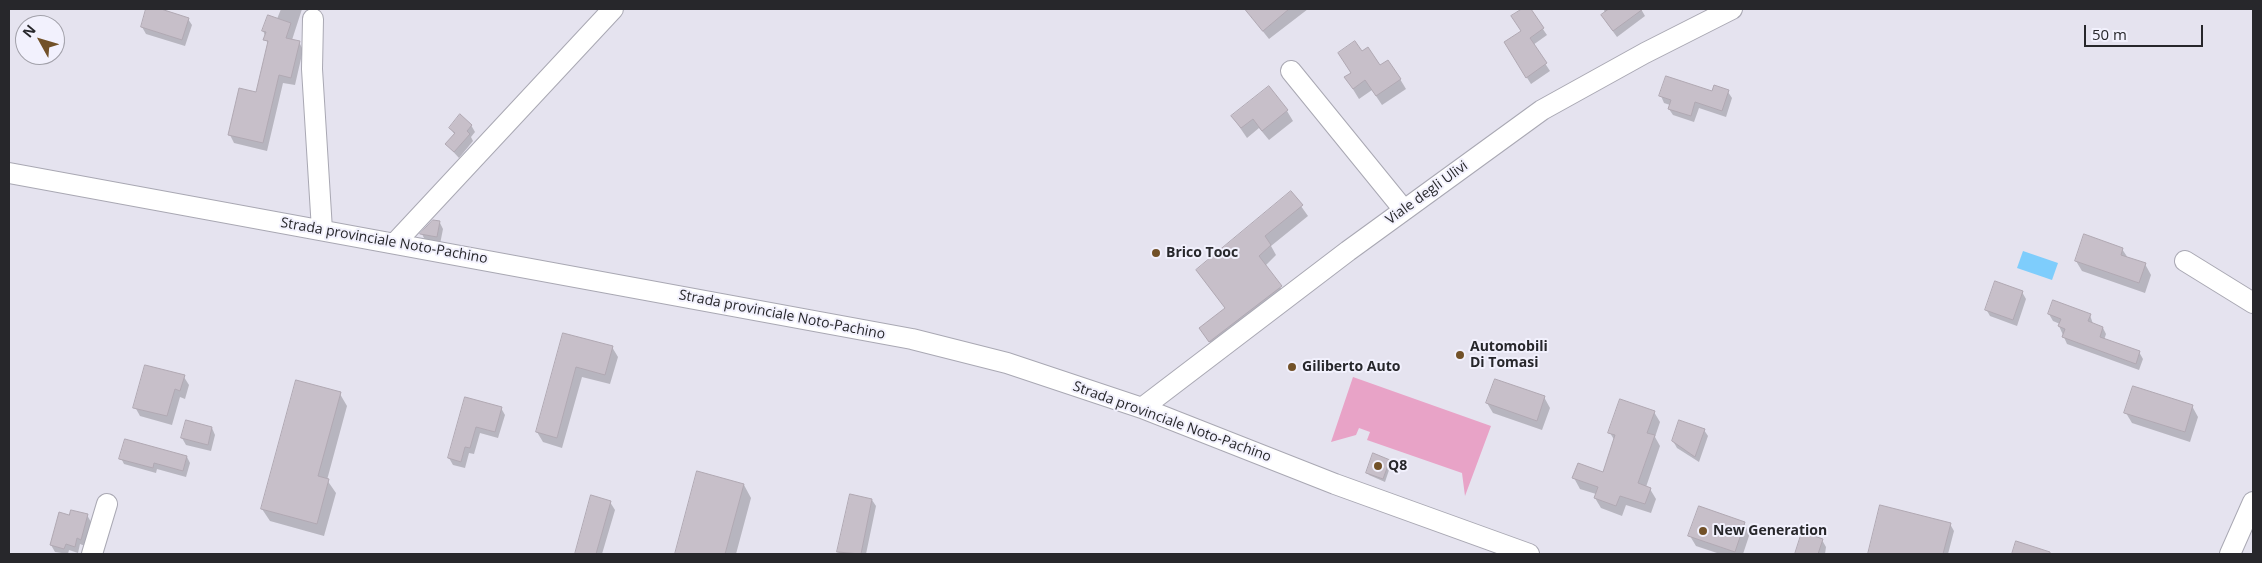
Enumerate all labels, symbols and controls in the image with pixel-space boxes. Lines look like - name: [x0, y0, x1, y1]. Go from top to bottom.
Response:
- north arrow: [15, 15, 65, 65]
- scale bar: [2087, 15, 2206, 47]
- text: N: [18, 20, 40, 41]
- text: 50 m: [2092, 24, 2127, 44]
- street label: Viale degli Ulivi: [1383, 158, 1471, 228]
- street label: Strada provinciale Noto-Pachino: [279, 214, 489, 268]
- place label: Brico Tooc: [1166, 245, 1238, 261]
- marker: Brico Tooc: [1150, 247, 1162, 259]
- street label: Strada provinciale Noto-Pachino: [677, 287, 887, 343]
- place label: Automobili Di Tomasi: [1470, 339, 1548, 372]
- marker: Automobili Di Tomasi: [1454, 349, 1466, 361]
- place label: Giliberto Auto: [1302, 359, 1400, 375]
- marker: Giliberto Auto: [1286, 361, 1298, 373]
- street label: Strada provinciale Noto-Pachino: [1070, 378, 1274, 466]
- place label: Q8: [1388, 458, 1407, 474]
- marker: Q8: [1372, 460, 1384, 472]
- place label: New Generation: [1713, 523, 1827, 539]
- marker: New Generation: [1697, 525, 1709, 537]

